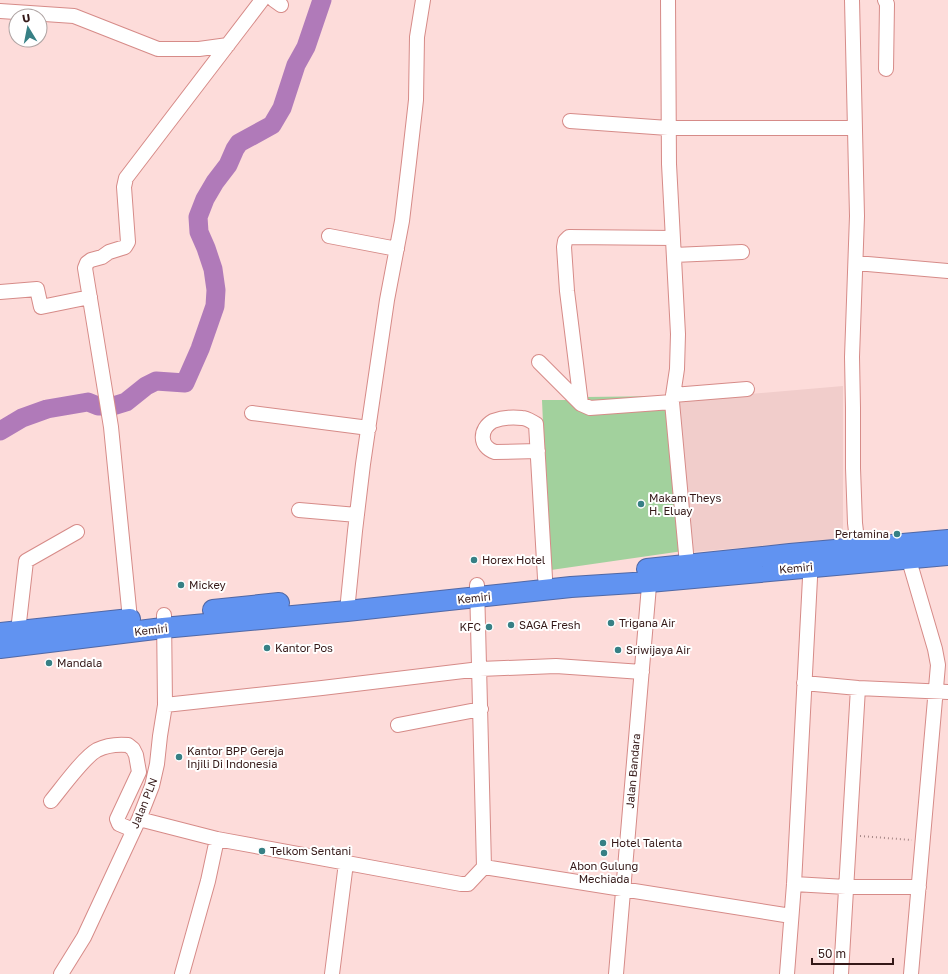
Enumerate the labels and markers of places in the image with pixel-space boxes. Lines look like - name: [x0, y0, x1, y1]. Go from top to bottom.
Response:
- place label: Makam Theys H. Eluay: [649, 491, 721, 517]
- marker: Makam Theys H. Eluay: [636, 499, 646, 509]
- place label: Pertamina: [835, 527, 889, 540]
- marker: Pertamina: [892, 529, 902, 539]
- place label: Horex Hotel: [482, 553, 546, 566]
- marker: Horex Hotel: [469, 555, 479, 565]
- place label: Mickey: [189, 578, 226, 591]
- marker: Mickey: [176, 580, 186, 590]
- place label: Trigana Air: [619, 616, 676, 629]
- place label: SAGA Fresh: [519, 618, 580, 631]
- marker: Trigana Air: [606, 618, 616, 628]
- place label: KFC: [459, 620, 481, 633]
- marker: SAGA Fresh: [506, 620, 516, 630]
- marker: KFC: [484, 622, 494, 632]
- place label: Kantor Pos: [275, 641, 333, 654]
- marker: Kantor Pos: [262, 643, 272, 653]
- place label: Sriwijaya Air: [626, 643, 691, 656]
- marker: Sriwijaya Air: [613, 645, 623, 655]
- place label: Mandala: [57, 656, 102, 669]
- marker: Mandala: [44, 658, 54, 668]
- place label: Kantor BPP Gereja Injili Di Indonesia: [187, 744, 284, 770]
- marker: Kantor BPP Gereja Injili Di Indonesia: [174, 752, 184, 762]
- place label: Hotel Talenta: [611, 836, 682, 849]
- marker: Hotel Talenta: [598, 838, 608, 848]
- place label: Telkom Sentani: [270, 844, 351, 857]
- marker: Telkom Sentani: [257, 846, 267, 856]
- marker: Abon Gulung Mechiada: [599, 848, 609, 858]
- place label: Abon Gulung Mechiada: [570, 859, 638, 885]

